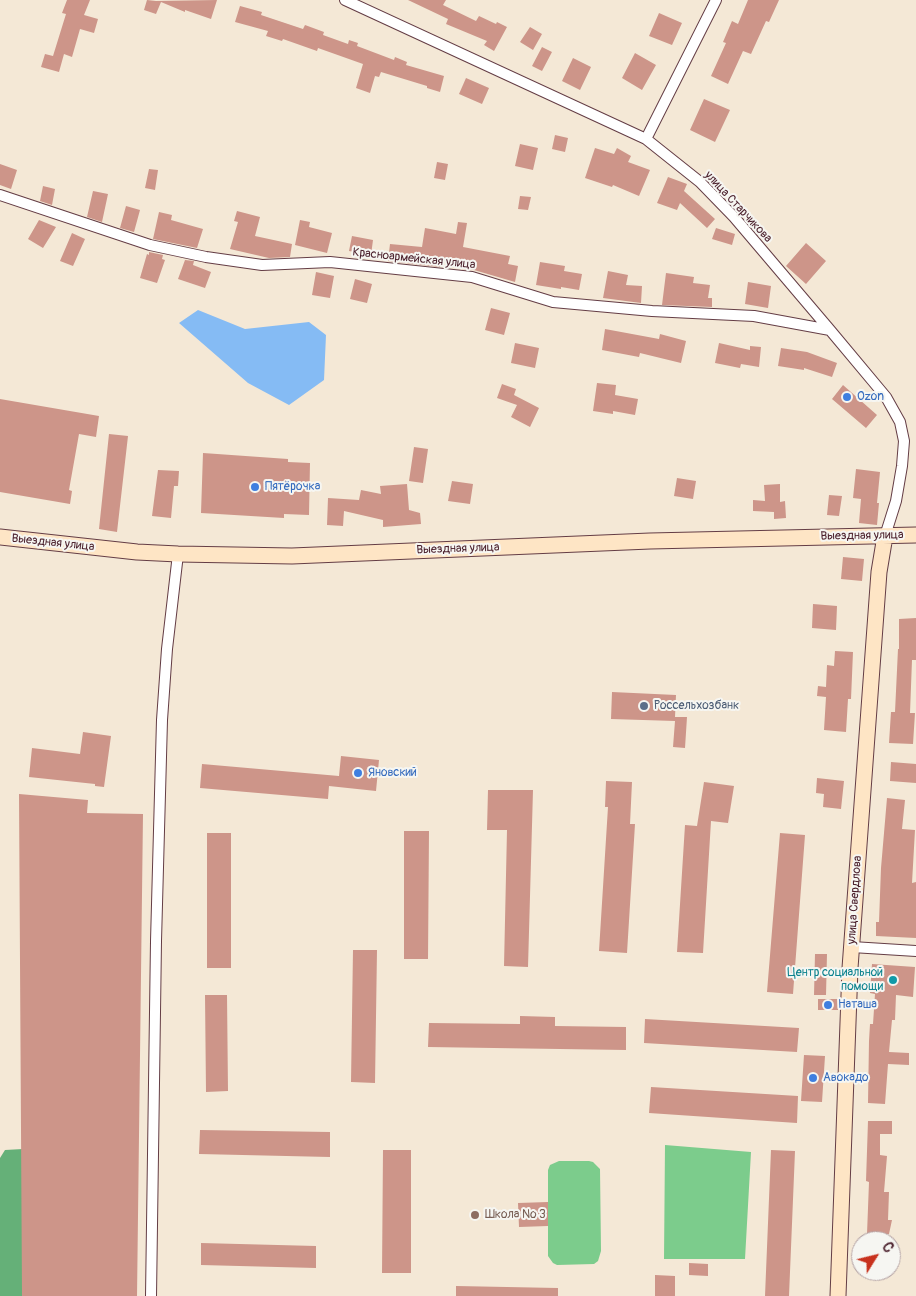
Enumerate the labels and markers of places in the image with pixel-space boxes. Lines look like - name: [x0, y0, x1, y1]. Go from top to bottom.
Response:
- place label: Ozon: [857, 390, 884, 404]
- marker: Ozon: [841, 391, 853, 403]
- place label: Пятёрочка: [265, 480, 320, 494]
- marker: Пятёрочка: [249, 481, 261, 493]
- place label: Россельхозбанк: [654, 699, 739, 713]
- marker: Россельхозбанк: [638, 700, 650, 712]
- place label: Яновский: [368, 766, 417, 780]
- marker: Яновский: [352, 767, 364, 779]
- place label: Центр социальной помощи: [787, 966, 883, 994]
- marker: Центр социальной помощи: [887, 974, 899, 986]
- place label: Наташа: [838, 998, 877, 1012]
- marker: Наташа: [822, 999, 834, 1011]
- place label: Авокадо: [823, 1071, 869, 1085]
- marker: Авокадо: [807, 1072, 819, 1084]
- place label: Школа № 3: [485, 1208, 546, 1222]
- marker: Школа № 3: [469, 1209, 481, 1221]

